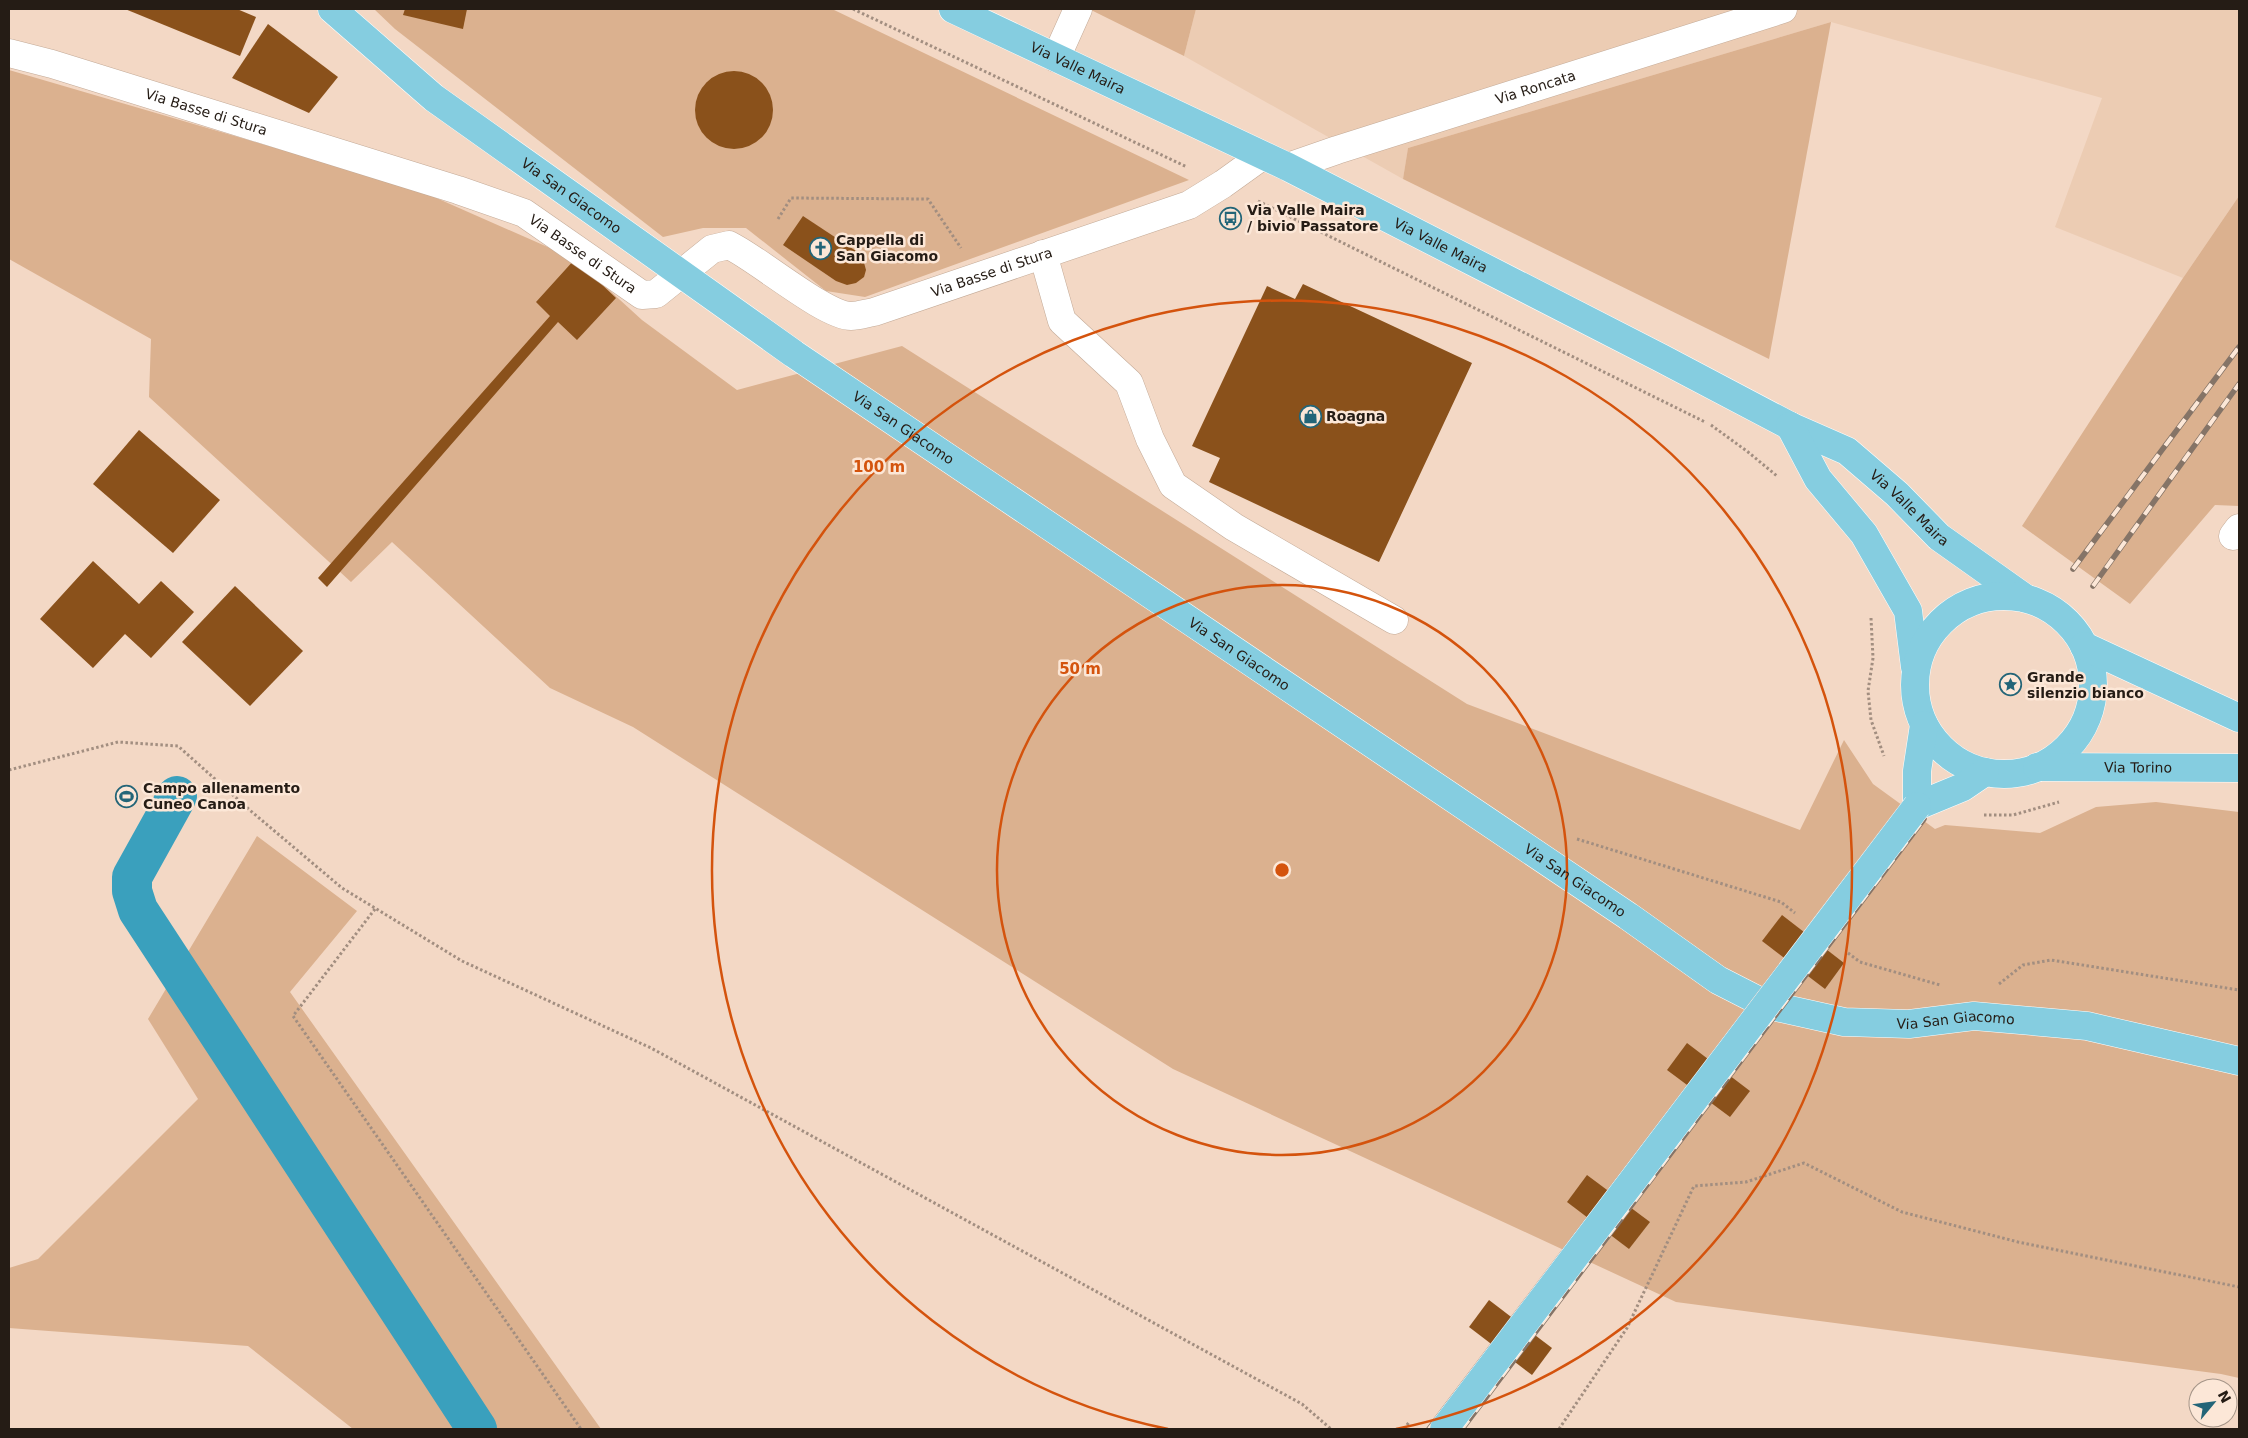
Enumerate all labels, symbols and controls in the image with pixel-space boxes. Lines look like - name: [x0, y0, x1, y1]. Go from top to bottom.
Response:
- street label: Via Valle Maira: [1028, 39, 1128, 97]
- street label: Via Roncata: [1493, 67, 1578, 107]
- street label: Via Basse di Stura: [143, 85, 269, 138]
- street label: Via San Giacomo: [518, 155, 625, 237]
- place label: Via Valle Maira / bivio Passatore: [1247, 202, 1378, 234]
- bus stop icon: Via Valle Maira / bivio Passatore: [1219, 206, 1243, 230]
- street label: Via Basse di Stura: [526, 211, 640, 297]
- street label: Via Valle Maira: [1391, 215, 1490, 276]
- place label: Cappella di San Giacomo: [836, 232, 939, 264]
- church icon: Cappella di San Giacomo: [808, 236, 832, 260]
- street label: Via Basse di Stura: [929, 244, 1054, 300]
- street label: Via San Giacomo: [850, 388, 957, 468]
- shop icon: Roagna: [1298, 404, 1322, 428]
- place label: Roagna: [1326, 408, 1385, 424]
- text: 100 m: [853, 458, 905, 476]
- street label: Via Valle Maira: [1867, 466, 1952, 549]
- street label: Via San Giacomo: [1185, 614, 1293, 694]
- text: 50 m: [1059, 660, 1101, 678]
- place label: Grande silenzio bianco: [2027, 669, 2144, 701]
- place icon: Grande silenzio bianco: [1999, 673, 2023, 697]
- street label: Via Torino: [2104, 759, 2172, 776]
- place label: Campo allenamento Cuneo Canoa: [143, 780, 301, 812]
- sports icon: Campo allenamento Cuneo Canoa: [115, 784, 139, 808]
- street label: Via San Giacomo: [1521, 841, 1629, 920]
- centre of rings: [1273, 861, 1291, 879]
- street label: Via San Giacomo: [1896, 1008, 2015, 1032]
- north arrow: [2188, 1378, 2238, 1428]
- text: N: [2215, 1388, 2234, 1406]

